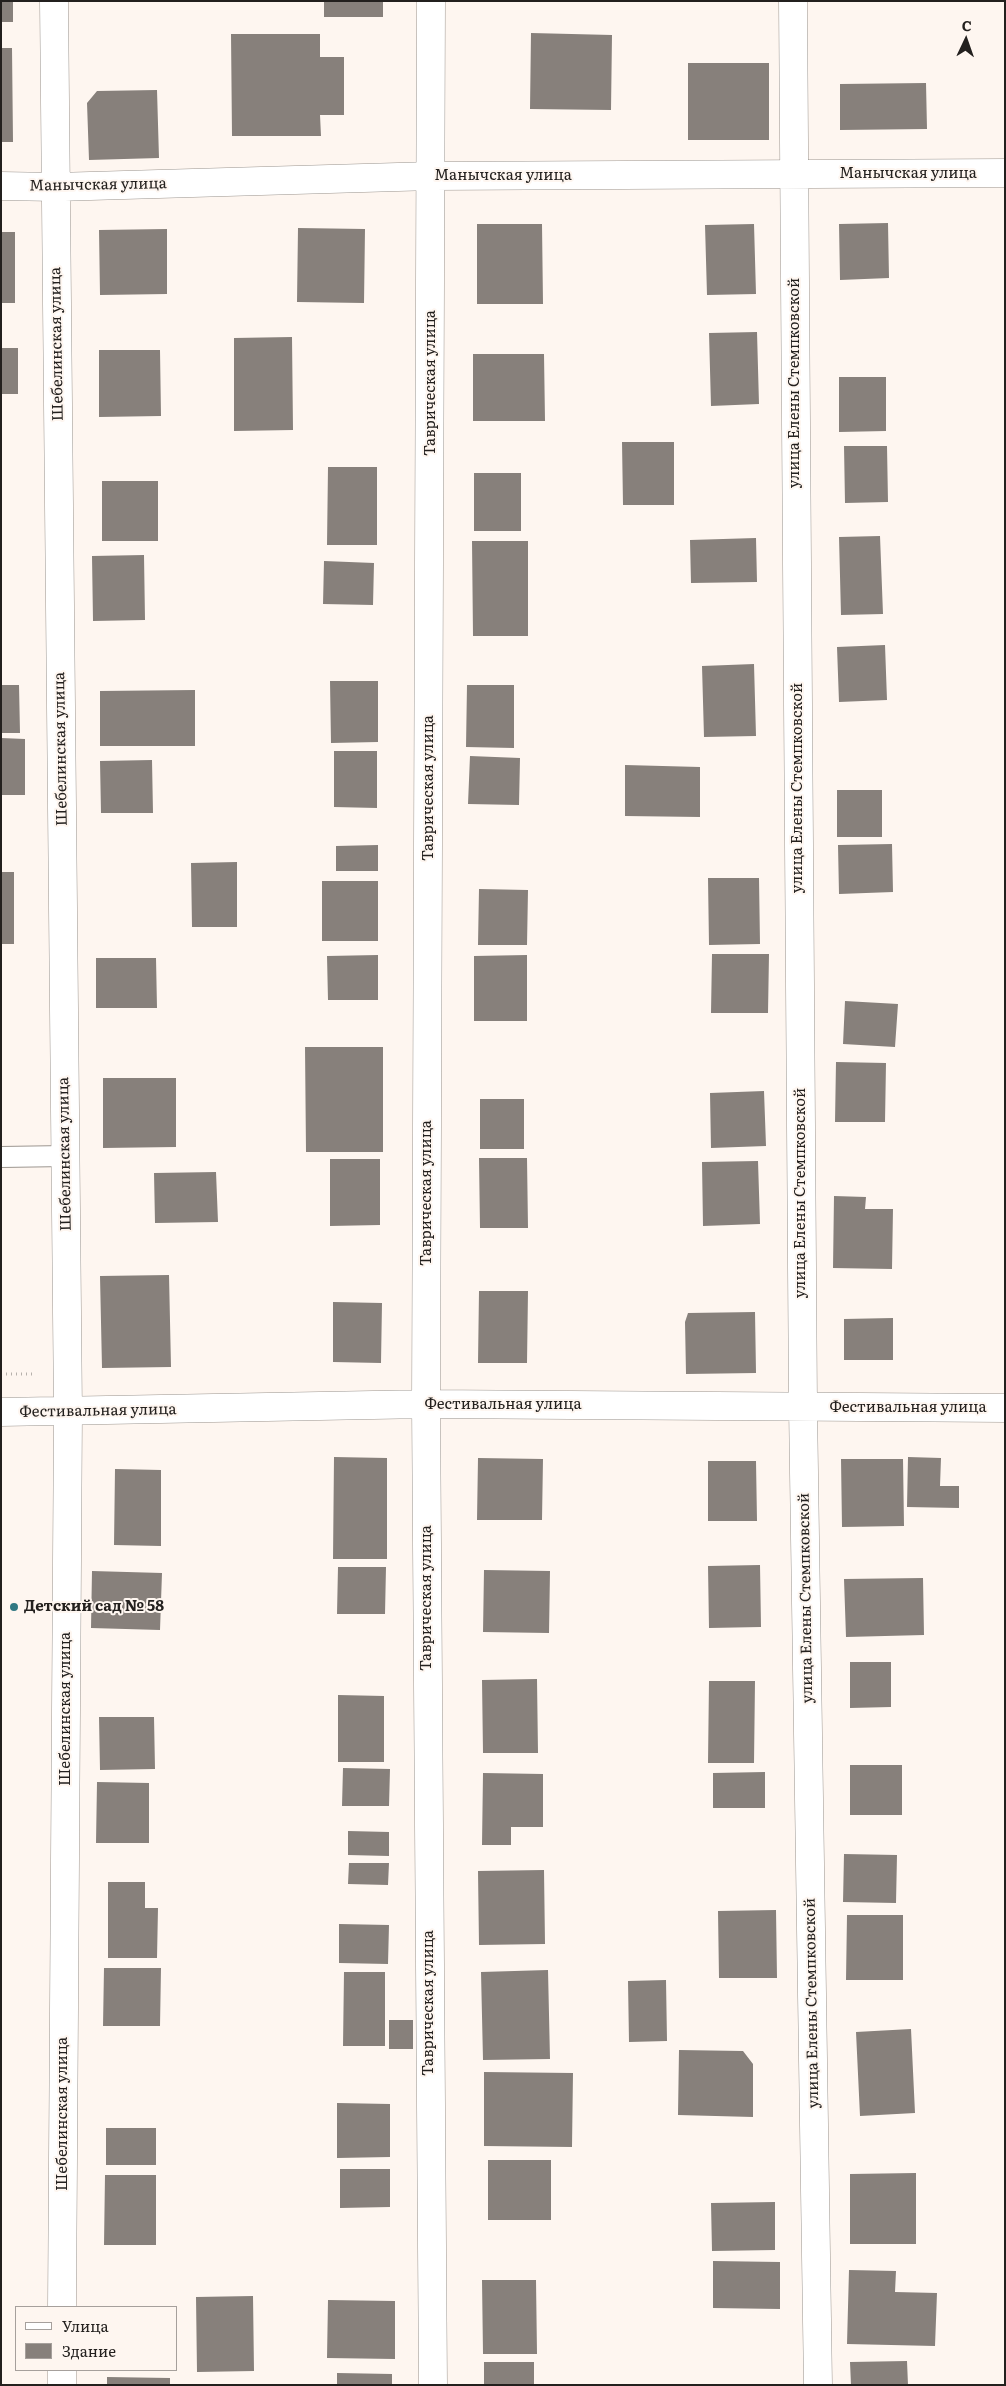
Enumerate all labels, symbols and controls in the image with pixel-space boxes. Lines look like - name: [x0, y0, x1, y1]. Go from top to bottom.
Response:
- north arrow: [941, 15, 991, 65]
- text: С: [961, 15, 972, 35]
- street label: Манычская улица: [839, 165, 977, 183]
- street label: Манычская улица: [434, 167, 572, 185]
- street label: Манычская улица: [29, 175, 167, 195]
- street label: Шебелинская улица: [47, 267, 67, 421]
- street label: улица Елены Стемпковской: [786, 278, 804, 488]
- street label: Таврическая улица: [422, 310, 440, 456]
- street label: Шебелинская улица: [51, 672, 71, 826]
- street label: улица Елены Стемпковской: [789, 683, 807, 893]
- street label: Таврическая улица: [420, 715, 438, 861]
- street label: Шебелинская улица: [55, 1077, 75, 1231]
- street label: улица Елены Стемпковской: [792, 1088, 810, 1298]
- street label: Таврическая улица: [418, 1120, 436, 1266]
- street label: Фестивальная улица: [424, 1396, 582, 1414]
- street label: Фестивальная улица: [829, 1399, 987, 1417]
- street label: Фестивальная улица: [19, 1401, 177, 1421]
- street label: улица Елены Стемпковской: [795, 1493, 817, 1703]
- street label: Таврическая улица: [418, 1525, 436, 1671]
- place label: Детский сад № 58: [24, 1598, 164, 1616]
- marker: Детский сад № 58: [8, 1601, 20, 1613]
- street label: Шебелинская улица: [57, 1632, 75, 1786]
- street label: улица Елены Стемпковской: [801, 1898, 823, 2108]
- street label: Таврическая улица: [420, 1930, 438, 2076]
- street label: Шебелинская улица: [54, 2037, 72, 2191]
- legend: [15, 2306, 178, 2371]
- text: Улица: [62, 2314, 109, 2337]
- text: Здание: [62, 2339, 116, 2362]

